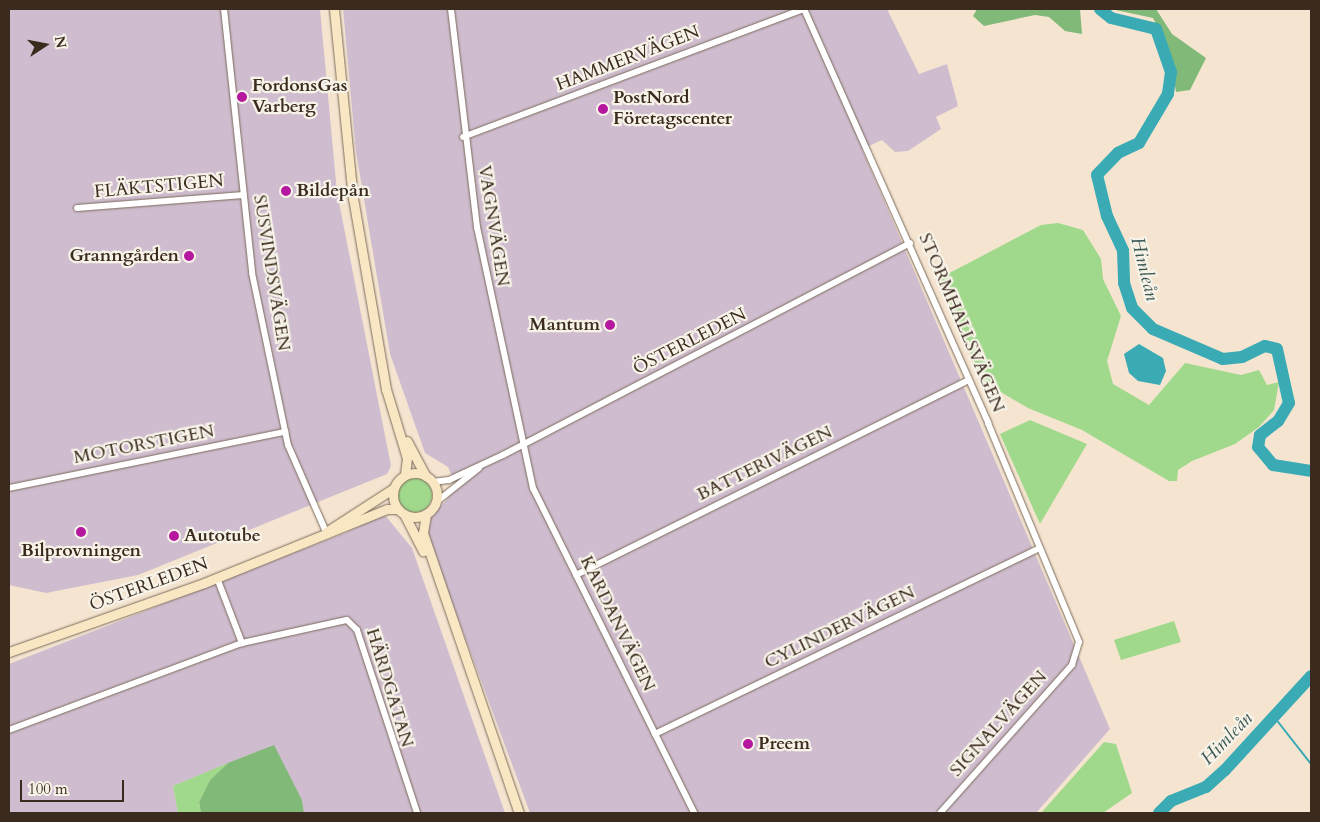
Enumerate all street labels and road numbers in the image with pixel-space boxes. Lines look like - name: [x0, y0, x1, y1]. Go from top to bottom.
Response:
- street label: HAMMERVÄGEN: [553, 22, 703, 96]
- street label: VAGNVÄGEN: [473, 164, 513, 288]
- street label: FLÄKTSTIGEN: [93, 171, 225, 203]
- street label: SUSVINDSVÄGEN: [248, 193, 294, 353]
- street label: STORMHALLSVÄGEN: [913, 230, 1009, 416]
- street label: ÖSTERLEDEN: [630, 304, 750, 380]
- street label: MOTORSTIGEN: [72, 421, 216, 469]
- street label: BATTERIVÄGEN: [694, 422, 836, 506]
- street label: KARDANVÄGEN: [575, 553, 659, 695]
- street label: ÖSTERLEDEN: [87, 554, 211, 616]
- street label: CYLINDERVÄGEN: [761, 582, 919, 674]
- street label: HÄRDGATAN: [361, 626, 417, 750]
- street label: SIGNALVÄGEN: [946, 667, 1052, 781]

